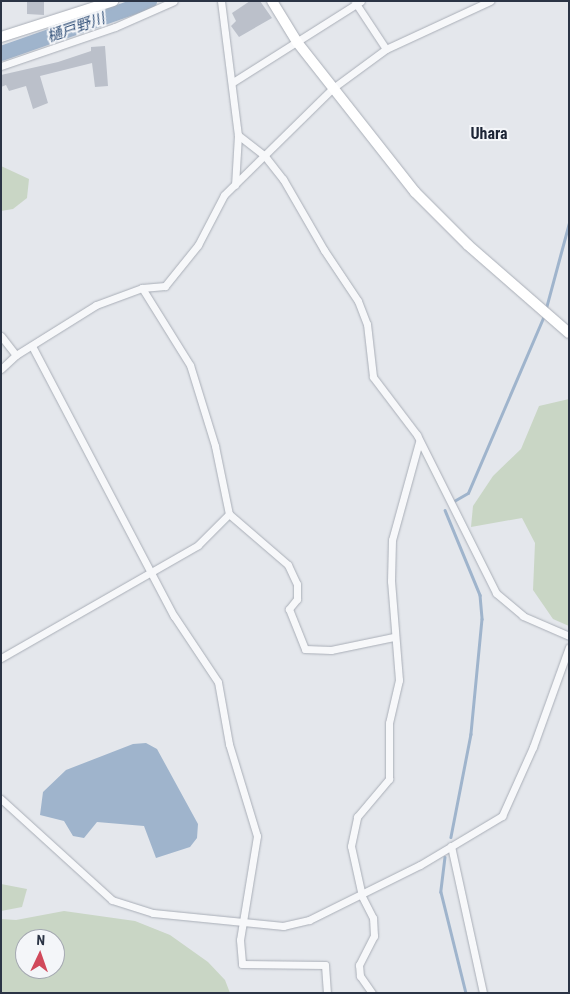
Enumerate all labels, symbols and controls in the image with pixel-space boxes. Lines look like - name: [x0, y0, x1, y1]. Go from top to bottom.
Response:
- water label: 樋戸野川: [45, 10, 107, 46]
- district label: Uhara: [470, 124, 508, 144]
- north arrow: [15, 929, 65, 979]
- text: N: [36, 932, 45, 948]

